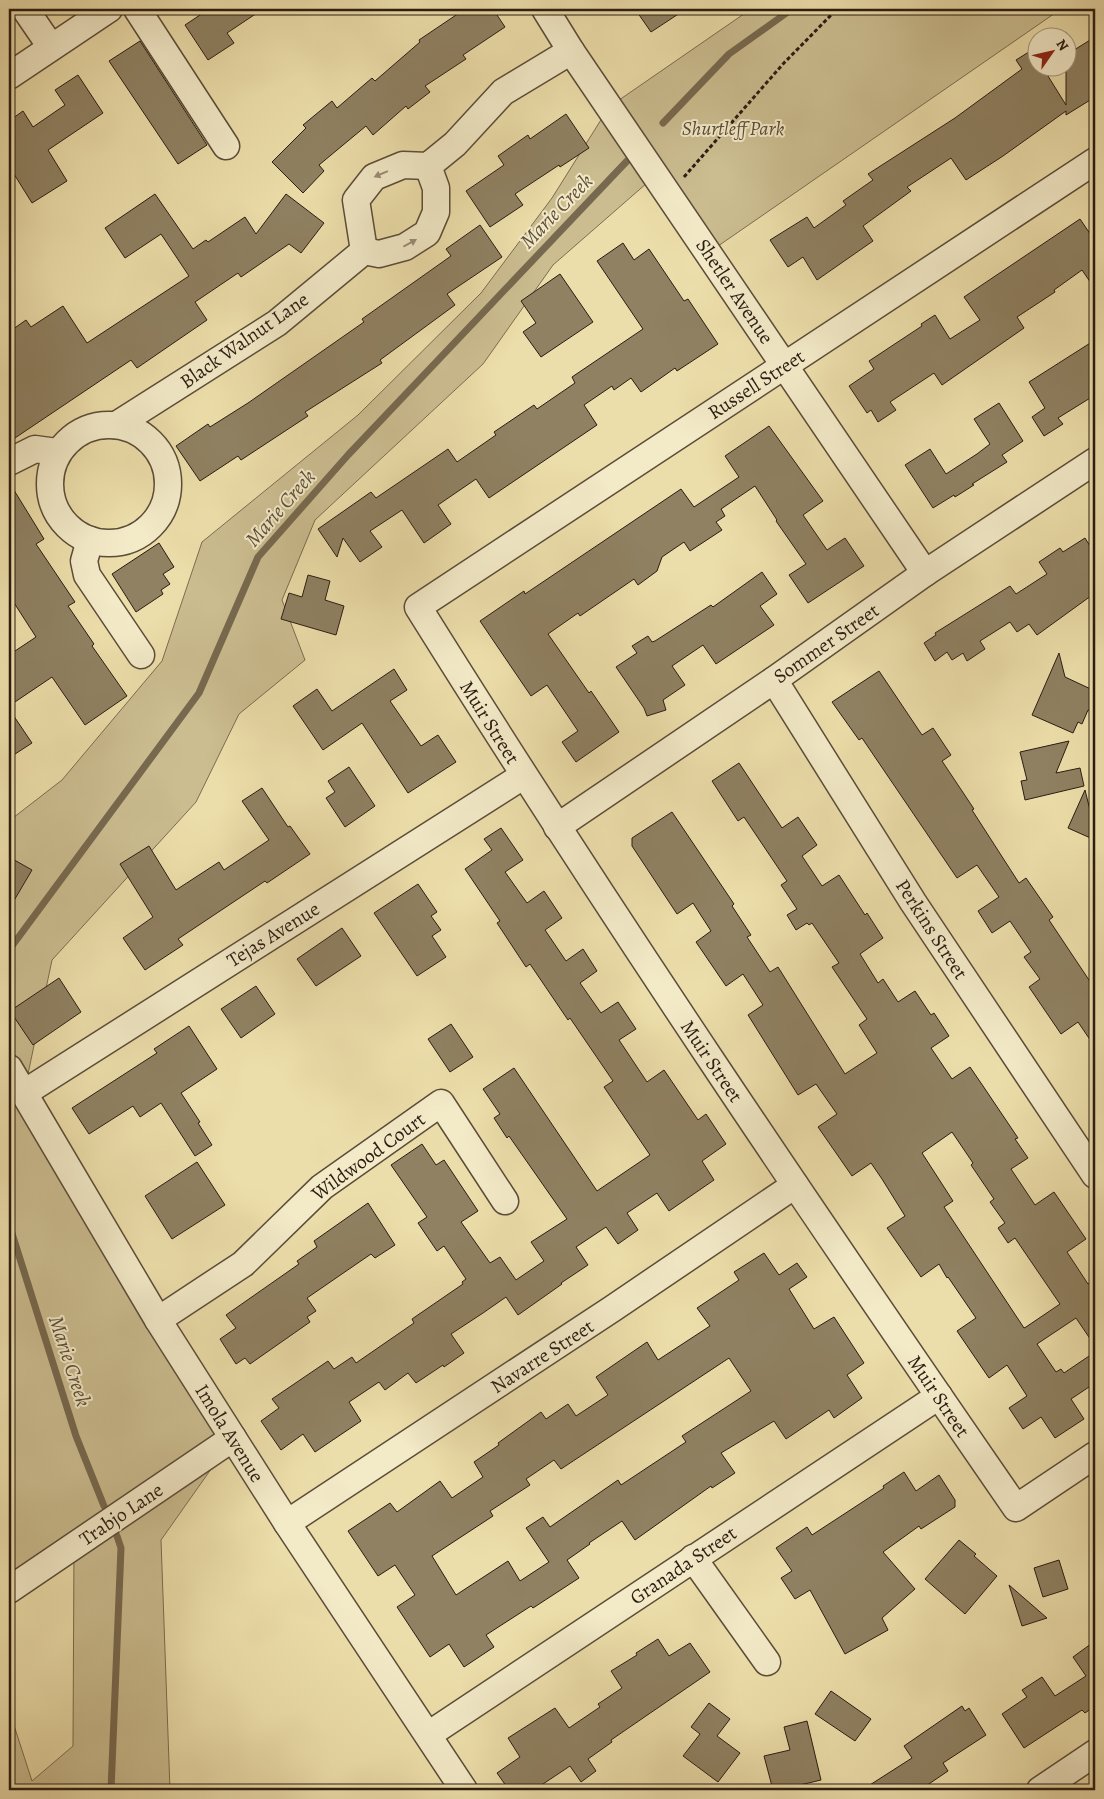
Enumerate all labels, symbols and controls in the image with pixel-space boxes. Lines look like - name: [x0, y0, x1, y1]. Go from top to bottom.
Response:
- north arrow: [1026, 28, 1076, 78]
- text: N: [1052, 35, 1073, 55]
- park label: Shurtleff Park: [682, 115, 784, 142]
- water label: Marie Creek: [513, 167, 599, 255]
- one-way arrow: [374, 171, 388, 179]
- street label: Shetler Avenue: [689, 233, 780, 349]
- one-way arrow: [403, 239, 417, 248]
- street label: Black Walnut Lane: [174, 286, 314, 395]
- street label: Russell Street: [703, 343, 810, 426]
- water label: Marie Creek: [239, 463, 321, 553]
- street label: Sommer Street: [768, 597, 885, 690]
- street label: Muir Street: [453, 675, 526, 770]
- street label: Perkins Street: [889, 874, 974, 985]
- street label: Tejas Avenue: [222, 895, 325, 974]
- street label: Muir Street: [674, 1015, 749, 1108]
- street label: Wildwood Court: [305, 1106, 431, 1207]
- water label: Marie Creek: [42, 1312, 98, 1410]
- street label: Navarre Street: [485, 1313, 599, 1400]
- street label: Muir Street: [901, 1350, 976, 1443]
- street label: Imola Avenue: [189, 1379, 271, 1488]
- street label: Trabjo Lane: [74, 1476, 168, 1552]
- street label: Granada Street: [625, 1520, 742, 1611]

